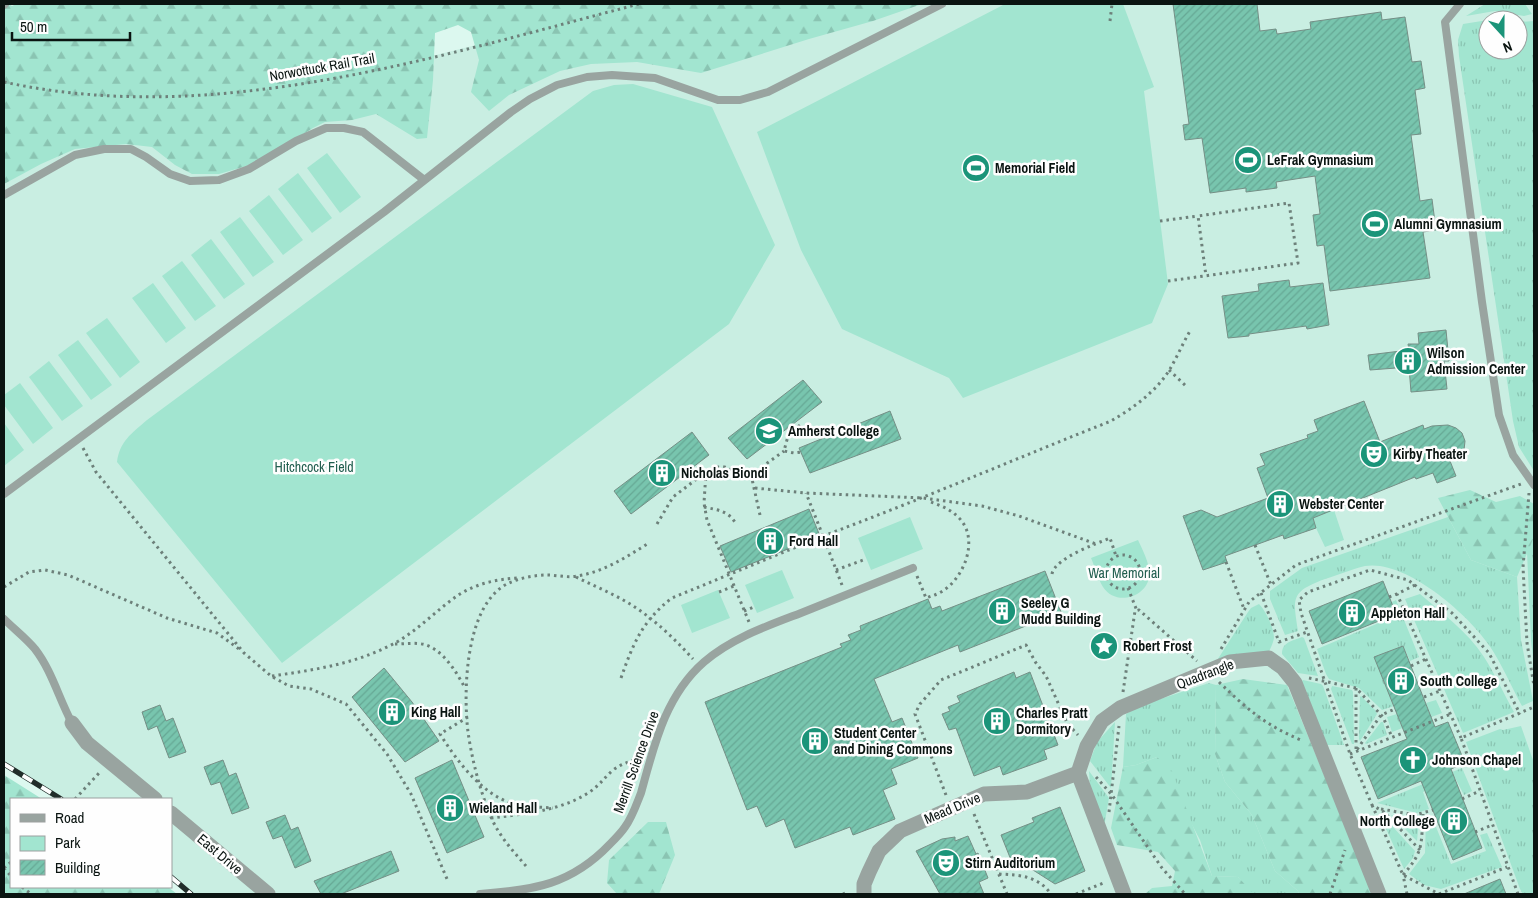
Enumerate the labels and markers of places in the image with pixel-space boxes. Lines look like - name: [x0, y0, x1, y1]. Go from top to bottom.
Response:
- sports icon: LeFrak Gymnasium: [1233, 145, 1263, 175]
- place label: LeFrak Gymnasium: [1267, 151, 1374, 169]
- sports icon: Memorial Field: [961, 153, 991, 183]
- place label: Memorial Field: [995, 159, 1075, 177]
- sports icon: Alumni Gymnasium: [1360, 209, 1390, 239]
- place label: Alumni Gymnasium: [1394, 215, 1502, 233]
- place label: Wilson Admission Center: [1427, 344, 1526, 378]
- building icon: Wilson Admission Center: [1393, 346, 1423, 376]
- school or university icon: Amherst College: [754, 416, 784, 446]
- place label: Amherst College: [788, 422, 879, 440]
- theatre icon: Kirby Theater: [1359, 439, 1389, 469]
- place label: Kirby Theater: [1393, 445, 1468, 463]
- building icon: Nicholas Biondi: [647, 458, 677, 488]
- place label: Nicholas Biondi: [681, 464, 768, 482]
- building icon: Webster Center: [1265, 489, 1295, 519]
- place label: Webster Center: [1299, 495, 1384, 513]
- building icon: Ford Hall: [755, 526, 785, 556]
- place label: Ford Hall: [789, 532, 838, 550]
- place label: Seeley G Mudd Building: [1021, 594, 1101, 628]
- building icon: Seeley G Mudd Building: [987, 596, 1017, 626]
- building icon: Appleton Hall: [1337, 598, 1367, 628]
- place label: Appleton Hall: [1371, 604, 1445, 622]
- place icon: Robert Frost: [1089, 631, 1119, 661]
- place label: Robert Frost: [1123, 637, 1192, 655]
- building icon: South College: [1386, 666, 1416, 696]
- place label: South College: [1420, 672, 1497, 690]
- building icon: King Hall: [377, 697, 407, 727]
- place label: King Hall: [411, 703, 461, 721]
- place label: Charles Pratt Dormitory: [1016, 704, 1088, 738]
- building icon: Charles Pratt Dormitory: [982, 706, 1012, 736]
- place label: Student Center and Dining Commons: [834, 724, 953, 758]
- building icon: Student Center and Dining Commons: [800, 726, 830, 756]
- church icon: Johnson Chapel: [1398, 745, 1428, 775]
- place label: Johnson Chapel: [1432, 751, 1521, 769]
- building icon: Wieland Hall: [435, 793, 465, 823]
- place label: Wieland Hall: [469, 799, 537, 817]
- building icon: North College: [1439, 806, 1469, 836]
- place label: North College: [1360, 812, 1435, 830]
- theatre icon: Stirn Auditorium: [931, 848, 961, 878]
- place label: Stirn Auditorium: [965, 854, 1055, 872]

